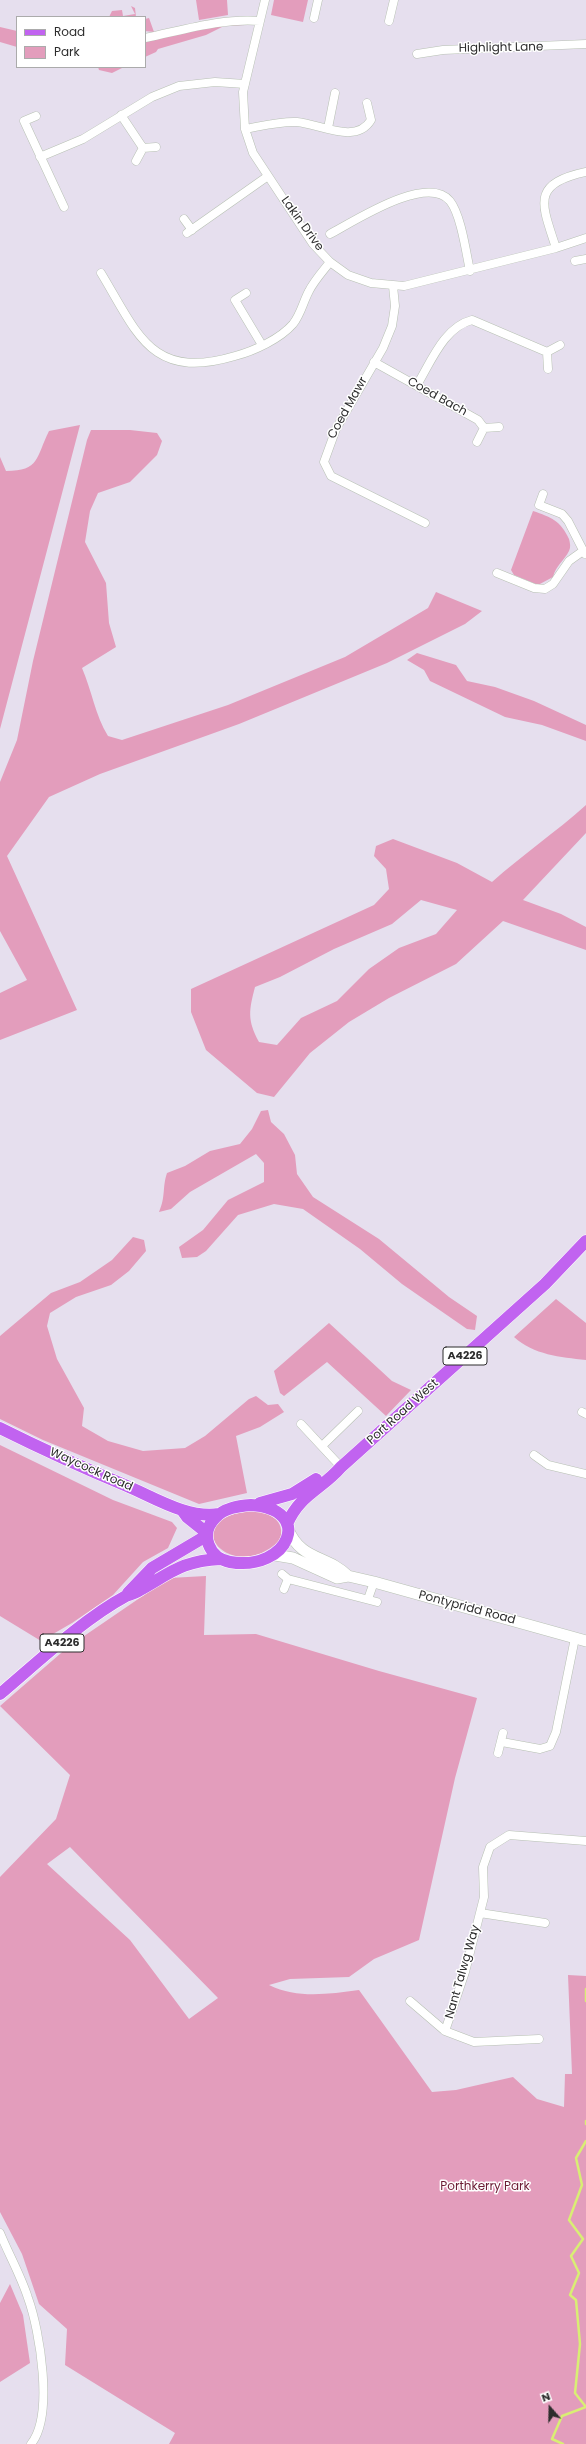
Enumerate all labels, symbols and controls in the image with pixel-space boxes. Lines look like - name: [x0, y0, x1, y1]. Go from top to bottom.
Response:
- legend: [16, 16, 146, 68]
- text: Road: [54, 23, 85, 40]
- street label: Highlight Lane: [459, 40, 543, 56]
- text: Park: [54, 43, 80, 60]
- street label: Lakin Drive: [278, 194, 326, 254]
- street label: Coed Mawr: [325, 375, 371, 441]
- street label: Coed Bach: [405, 375, 469, 419]
- road number: A4226: [443, 1347, 487, 1365]
- street label: Port Road West: [364, 1376, 442, 1448]
- street label: Waycock Road: [47, 1445, 135, 1495]
- street label: Pontypridd Road: [417, 1588, 517, 1628]
- road number: A4226: [40, 1634, 84, 1652]
- street label: Nant Talwg Way: [443, 1923, 483, 2021]
- park label: Porthkerry Park: [440, 2180, 530, 2194]
- north arrow: [530, 2388, 570, 2428]
- text: N: [539, 2388, 553, 2406]

